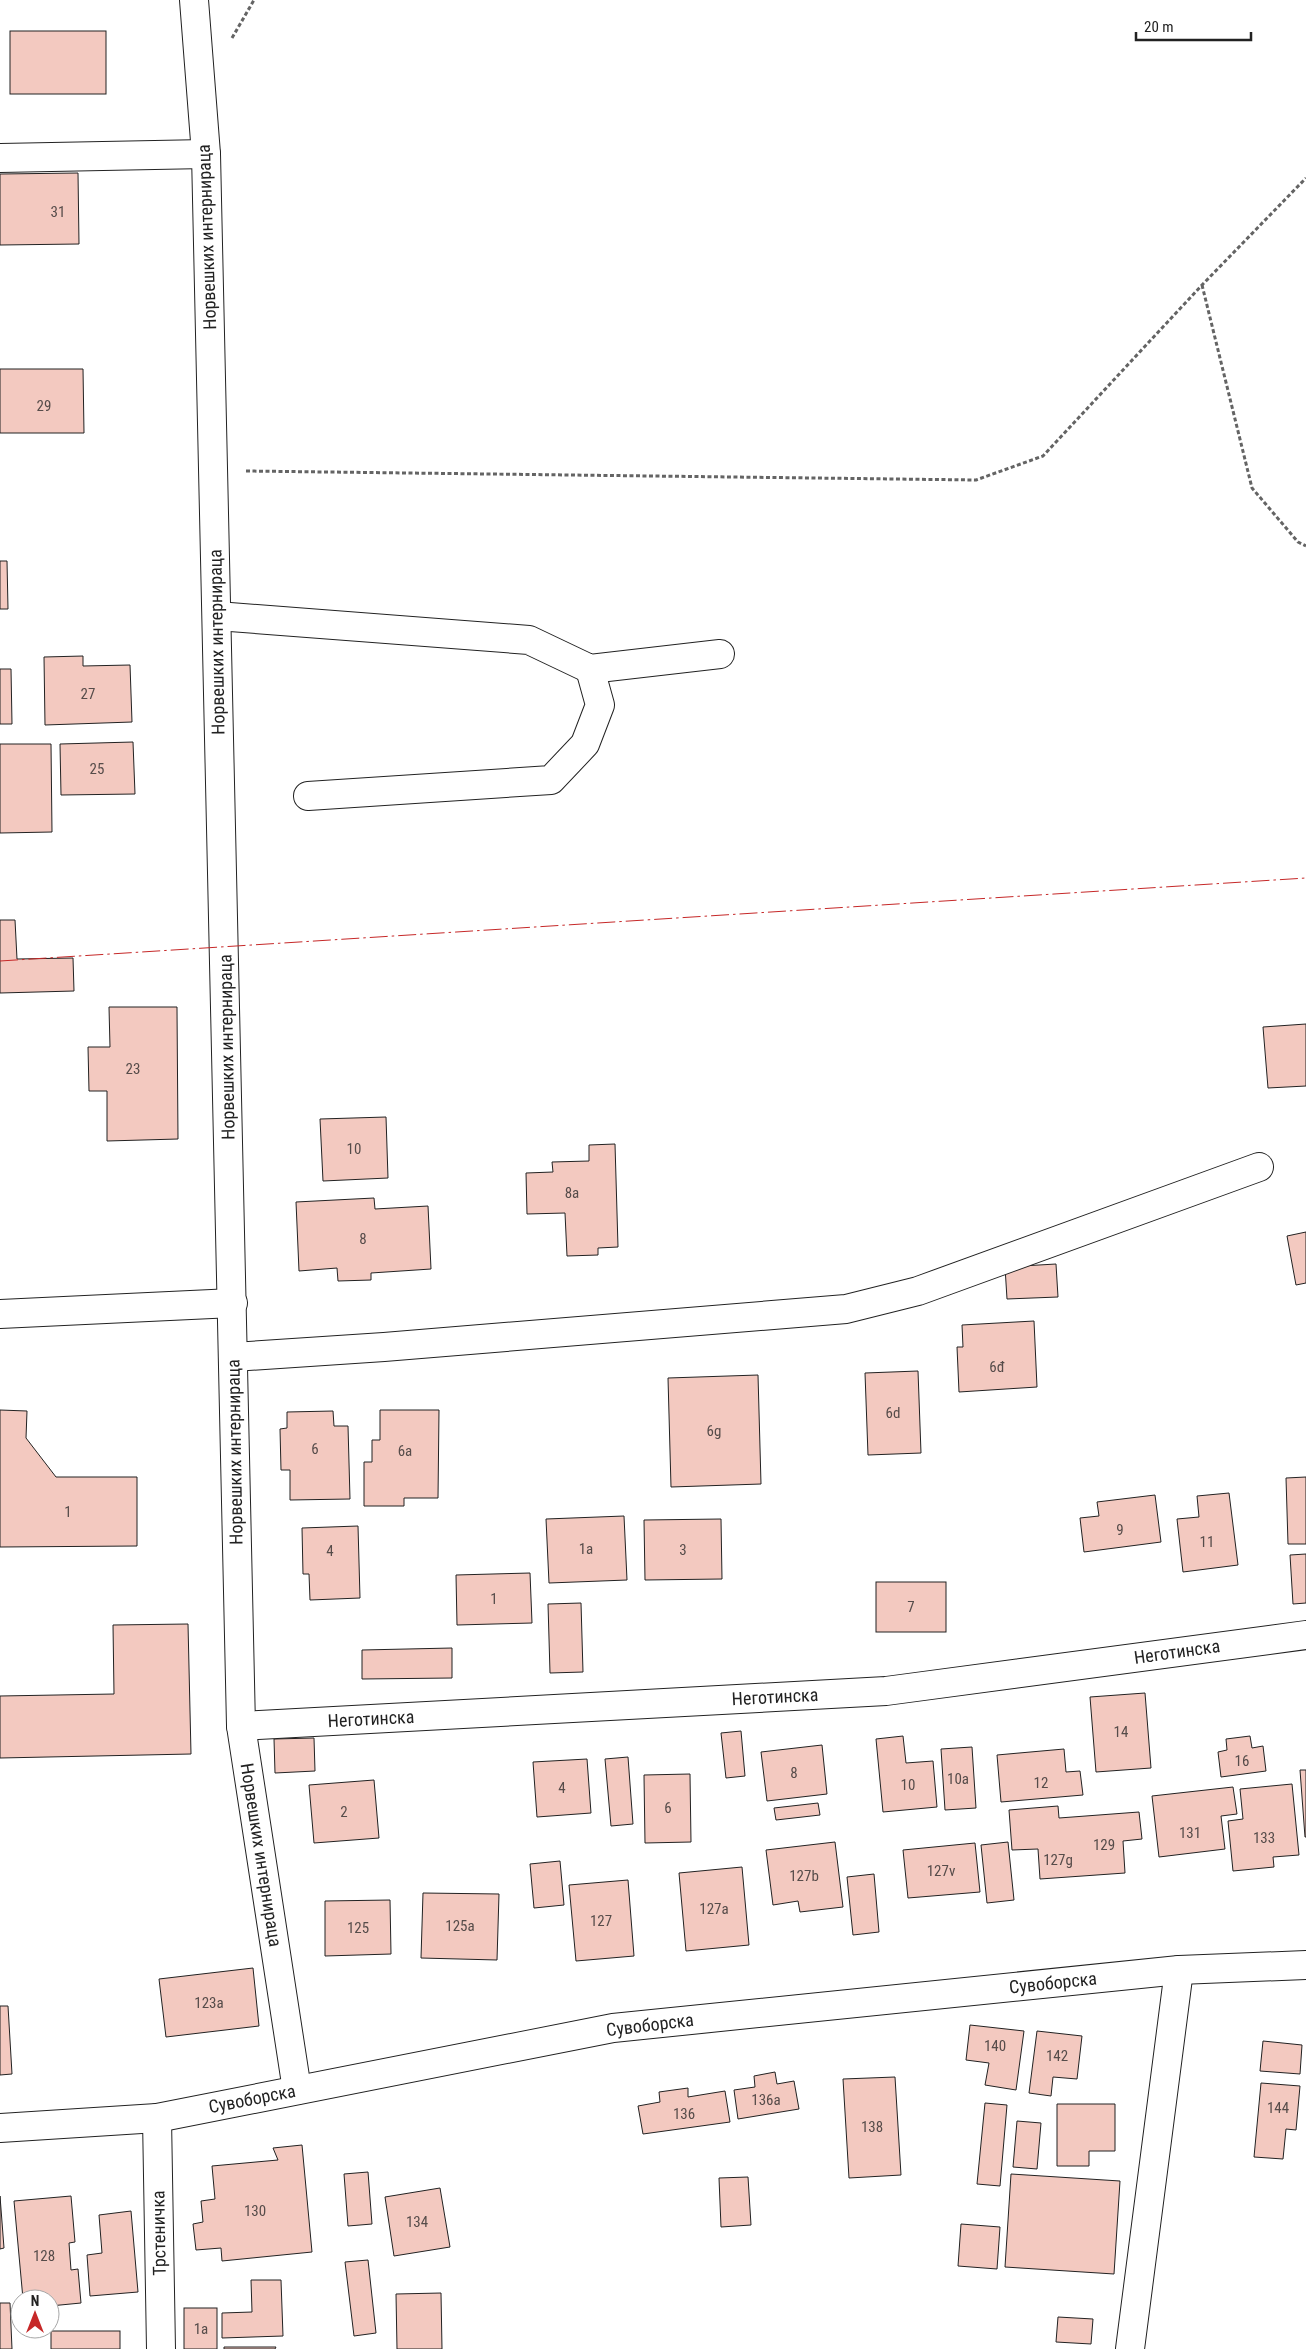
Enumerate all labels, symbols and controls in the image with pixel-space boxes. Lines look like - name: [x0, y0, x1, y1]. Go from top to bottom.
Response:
- scale bar: [1136, 10, 1251, 42]
- text: 20 m: [1144, 18, 1174, 36]
- street label: Норвешких интернираца: [193, 144, 220, 330]
- house number: 31: [51, 203, 65, 221]
- house number: 29: [37, 397, 51, 415]
- street label: Норвешких интернираца: [204, 549, 229, 735]
- house number: 27: [81, 685, 95, 703]
- house number: 25: [90, 760, 104, 778]
- street label: Норвешких интернираца: [214, 954, 239, 1140]
- house number: 23: [126, 1060, 140, 1078]
- house number: 10: [347, 1140, 361, 1158]
- house number: 8a: [565, 1184, 579, 1202]
- house number: 8: [359, 1230, 367, 1248]
- house number: 6đ: [989, 1358, 1005, 1376]
- street label: Норвешких интернираца: [222, 1359, 247, 1545]
- house number: 6d: [886, 1404, 900, 1422]
- house number: 6g: [707, 1422, 721, 1440]
- house number: 6: [311, 1440, 319, 1458]
- house number: 6a: [398, 1442, 412, 1460]
- house number: 1: [64, 1503, 72, 1521]
- house number: 9: [1116, 1521, 1124, 1539]
- house number: 11: [1200, 1533, 1214, 1551]
- house number: 1a: [579, 1540, 593, 1558]
- house number: 3: [679, 1541, 687, 1559]
- house number: 4: [326, 1542, 334, 1560]
- house number: 1: [490, 1590, 498, 1608]
- house number: 7: [907, 1598, 915, 1616]
- street label: Неготинска: [1133, 1635, 1221, 1668]
- street label: Неготинска: [731, 1684, 819, 1709]
- street label: Неготинска: [327, 1706, 415, 1731]
- house number: 14: [1114, 1723, 1128, 1741]
- house number: 16: [1235, 1752, 1249, 1770]
- street label: Норвешких интернираца: [237, 1762, 286, 1948]
- house number: 8: [790, 1764, 798, 1782]
- house number: 10a: [947, 1770, 969, 1788]
- house number: 12: [1034, 1774, 1048, 1792]
- house number: 10: [901, 1776, 915, 1794]
- house number: 4: [558, 1779, 566, 1797]
- house number: 6: [664, 1799, 672, 1817]
- house number: 2: [340, 1803, 348, 1821]
- house number: 131: [1179, 1824, 1201, 1842]
- house number: 133: [1253, 1829, 1275, 1847]
- house number: 129: [1093, 1836, 1115, 1854]
- house number: 127g: [1043, 1851, 1073, 1869]
- house number: 127v: [927, 1862, 956, 1880]
- house number: 127b: [789, 1867, 819, 1885]
- house number: 127a: [699, 1900, 729, 1918]
- house number: 127: [590, 1912, 612, 1930]
- house number: 125a: [445, 1917, 475, 1935]
- house number: 125: [347, 1919, 369, 1937]
- street label: Сувоборска: [1008, 1967, 1098, 1998]
- house number: 123a: [194, 1994, 224, 2012]
- street label: Сувоборска: [605, 2009, 695, 2040]
- house number: 140: [984, 2037, 1006, 2055]
- house number: 142: [1046, 2047, 1068, 2065]
- street label: Сувоборска: [207, 2080, 297, 2117]
- house number: 136a: [751, 2091, 781, 2109]
- house number: 144: [1267, 2099, 1289, 2117]
- house number: 136: [673, 2105, 695, 2123]
- house number: 138: [861, 2118, 883, 2136]
- street label: Трстеничка: [147, 2190, 170, 2276]
- house number: 130: [244, 2202, 266, 2220]
- house number: 134: [406, 2213, 428, 2231]
- house number: 128: [33, 2247, 55, 2265]
- north arrow: [10, 2289, 60, 2339]
- text: N: [31, 2293, 39, 2309]
- house number: 1a: [194, 2320, 208, 2338]

